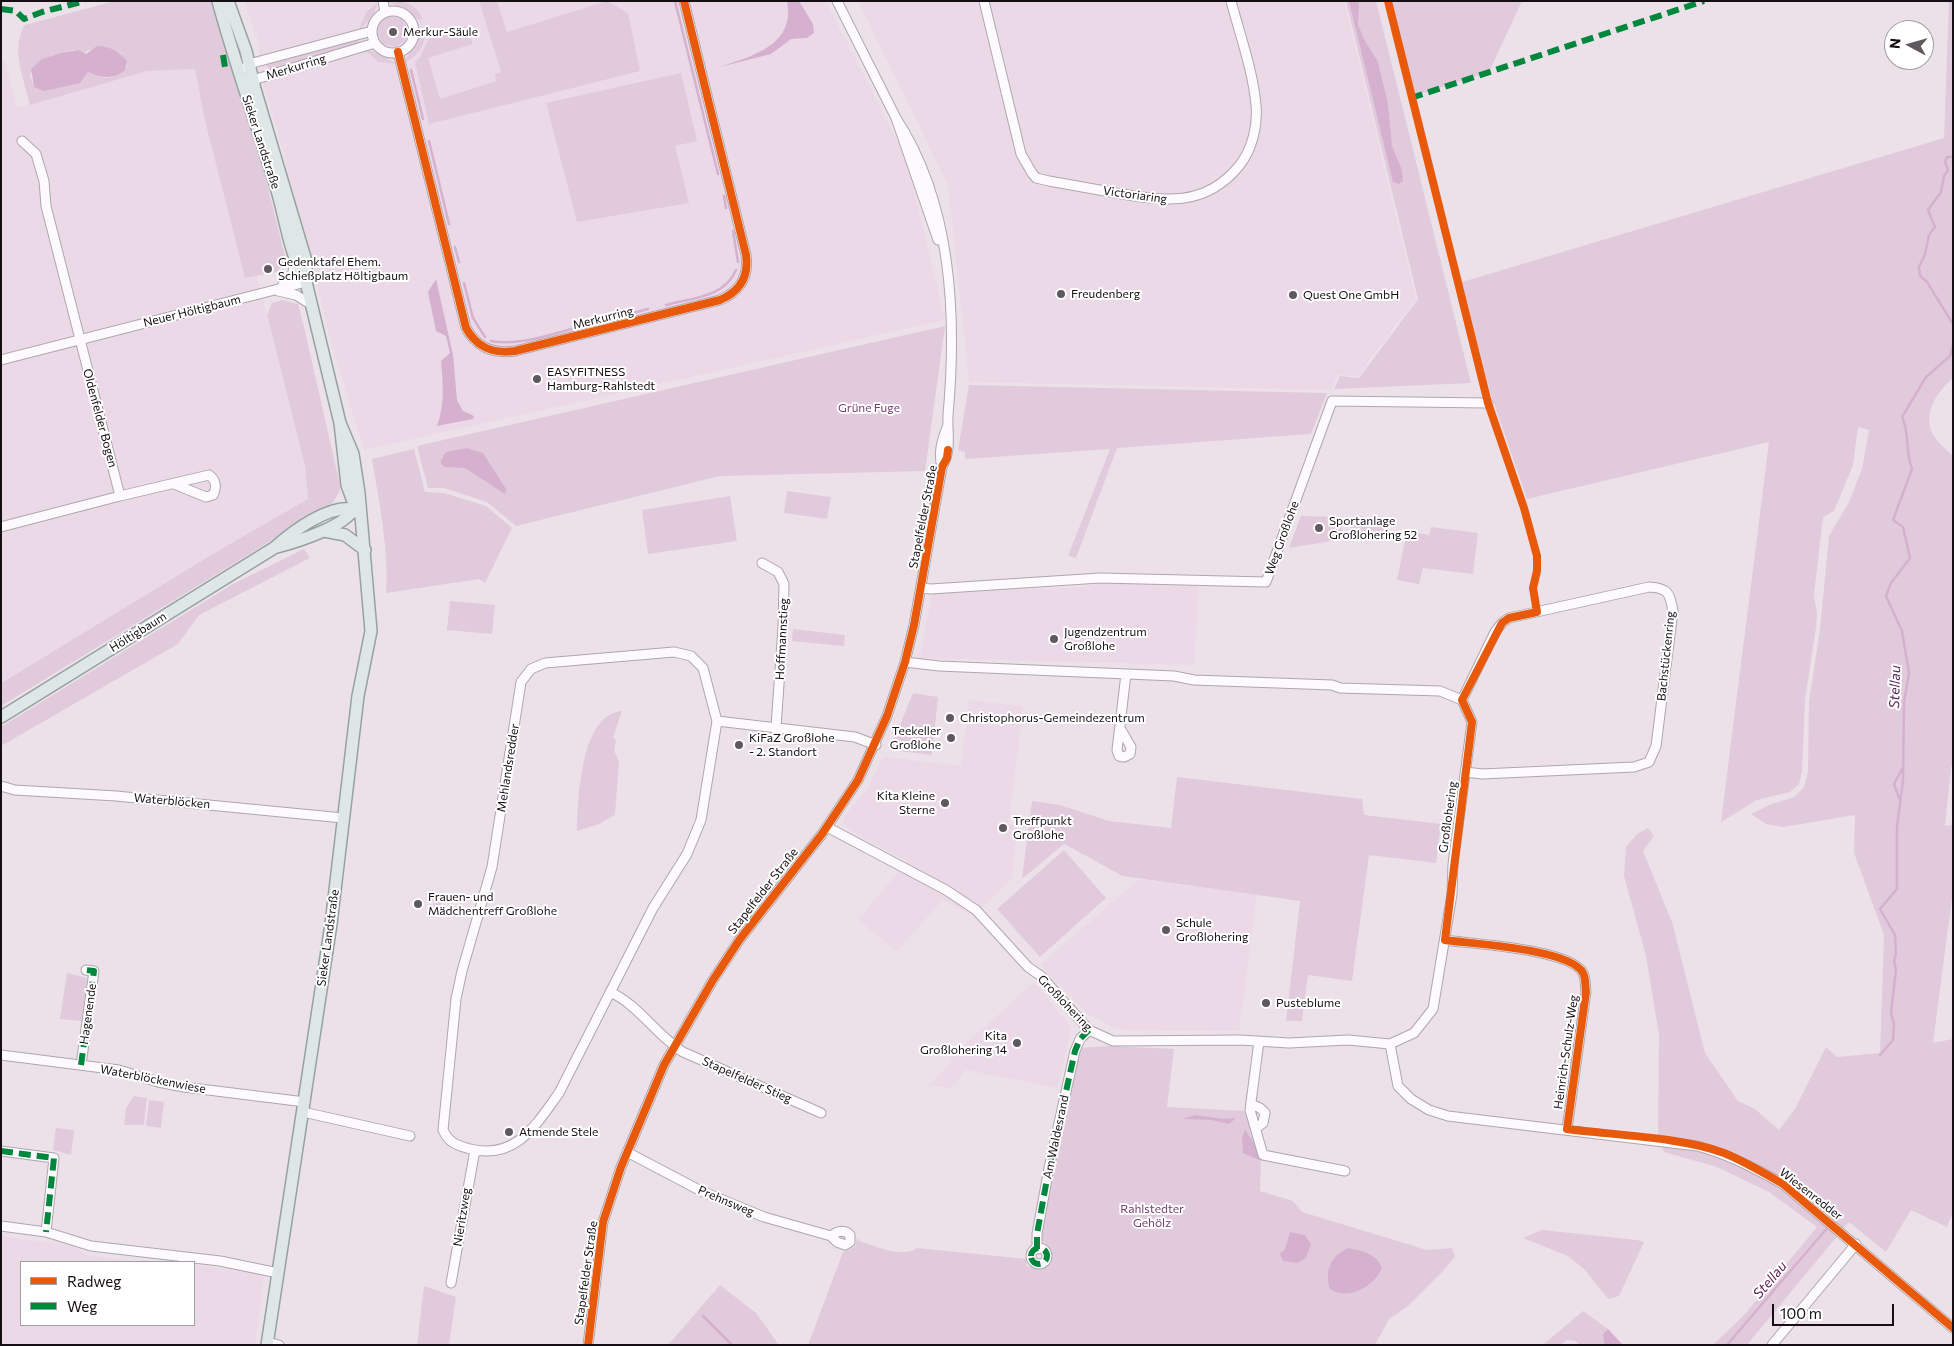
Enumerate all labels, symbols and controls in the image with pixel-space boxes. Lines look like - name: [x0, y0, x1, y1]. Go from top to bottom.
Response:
- north arrow: [1884, 20, 1934, 70]
- place label: Merkur-Säule: [403, 25, 478, 39]
- marker: Merkur-Säule: [387, 26, 399, 38]
- text: N: [1886, 37, 1904, 50]
- street label: Merkurring: [264, 51, 328, 83]
- street label: Sieker Landstraße: [239, 93, 283, 191]
- street label: Victoriaring: [1102, 183, 1168, 207]
- place label: Gedenktafel Ehem. Schießplatz Höltigbaum: [278, 255, 408, 283]
- marker: Gedenktafel Ehem. Schießplatz Höltigbaum: [262, 263, 274, 275]
- place label: Freudenberg: [1071, 287, 1140, 301]
- marker: Freudenberg: [1055, 288, 1067, 300]
- place label: Quest One GmbH: [1303, 288, 1399, 302]
- marker: Quest One GmbH: [1287, 289, 1299, 301]
- street label: Neuer Höltigbaum: [142, 292, 242, 330]
- street label: Merkurring: [571, 304, 635, 332]
- place label: EASYFITNESS Hamburg-Rahlstedt: [547, 365, 655, 393]
- street label: Oldenfelder Bogen: [80, 367, 120, 469]
- marker: EASYFITNESS Hamburg-Rahlstedt: [531, 373, 543, 385]
- park label: Grüne Fuge: [838, 401, 900, 415]
- street label: Stapelfelder Straße: [906, 464, 940, 570]
- street label: Weg Großlohe: [1262, 499, 1302, 577]
- place label: Sportanlage Großlohering 52: [1329, 514, 1417, 542]
- marker: Sportanlage Großlohering 52: [1313, 522, 1325, 534]
- street label: Hoffmannstieg: [773, 598, 791, 680]
- street label: Höltigbaum: [107, 609, 169, 655]
- street label: Bachstückenring: [1654, 610, 1678, 702]
- place label: Jugendzentrum Großlohe: [1064, 625, 1147, 653]
- marker: Jugendzentrum Großlohe: [1048, 633, 1060, 645]
- water label: Stellau: [1886, 665, 1904, 709]
- place label: Christophorus-Gemeindezentrum: [960, 711, 1145, 725]
- marker: Christophorus-Gemeindezentrum: [944, 712, 956, 724]
- street label: Mehlandsredder: [494, 723, 522, 813]
- place label: Teekeller Großlohe: [890, 724, 941, 752]
- place label: KiFaZ Großlohe - 2. Standort: [749, 731, 835, 759]
- marker: Teekeller Großlohe: [945, 732, 957, 744]
- marker: KiFaZ Großlohe - 2. Standort: [733, 739, 745, 751]
- street label: Großlohering: [1436, 780, 1460, 854]
- place label: Kita Kleine Sterne: [877, 789, 935, 817]
- street label: Waterblöcken: [133, 790, 211, 812]
- marker: Kita Kleine Sterne: [939, 797, 951, 809]
- place label: Treffpunkt Großlohe: [1013, 814, 1072, 842]
- marker: Treffpunkt Großlohe: [997, 822, 1009, 834]
- street label: Stapelfelder Straße: [725, 845, 801, 937]
- street label: Sieker Landstraße: [314, 888, 342, 988]
- place label: Frauen- und Mädchentreff Großlohe: [428, 890, 557, 918]
- marker: Frauen- und Mädchentreff Großlohe: [412, 898, 424, 910]
- place label: Schule Großlohering: [1176, 916, 1248, 944]
- marker: Schule Großlohering: [1160, 924, 1172, 936]
- street label: Großlohering: [1035, 972, 1095, 1034]
- street label: Hagenende: [77, 983, 99, 1045]
- street label: Heinrich-Schulz-Weg: [1551, 994, 1581, 1110]
- place label: Pusteblume: [1276, 996, 1340, 1010]
- marker: Pusteblume: [1260, 997, 1272, 1009]
- place label: Kita Großlohering 14: [920, 1029, 1007, 1057]
- marker: Kita Großlohering 14: [1011, 1037, 1023, 1049]
- street label: Stapelfelder Stieg: [700, 1054, 794, 1106]
- street label: Waterblöckenwiese: [99, 1062, 207, 1096]
- street label: Am Waldesrand: [1040, 1094, 1072, 1180]
- place label: Atmende Stele: [519, 1125, 598, 1139]
- marker: Atmende Stele: [503, 1126, 515, 1138]
- street label: Wiesenredder: [1777, 1165, 1845, 1223]
- street label: Prehnsweg: [696, 1183, 756, 1219]
- street label: Nieritzweg: [450, 1187, 474, 1247]
- park label: Rahlstedter Gehölz: [1120, 1202, 1184, 1230]
- street label: Stapelfelder Straße: [572, 1220, 600, 1326]
- water label: Stellau: [1750, 1258, 1790, 1302]
- legend: [20, 1261, 195, 1326]
- text: Radweg: [67, 1272, 121, 1290]
- scale bar: [1774, 1294, 1896, 1326]
- text: Weg: [67, 1297, 97, 1315]
- text: 100 m: [1780, 1304, 1822, 1322]

